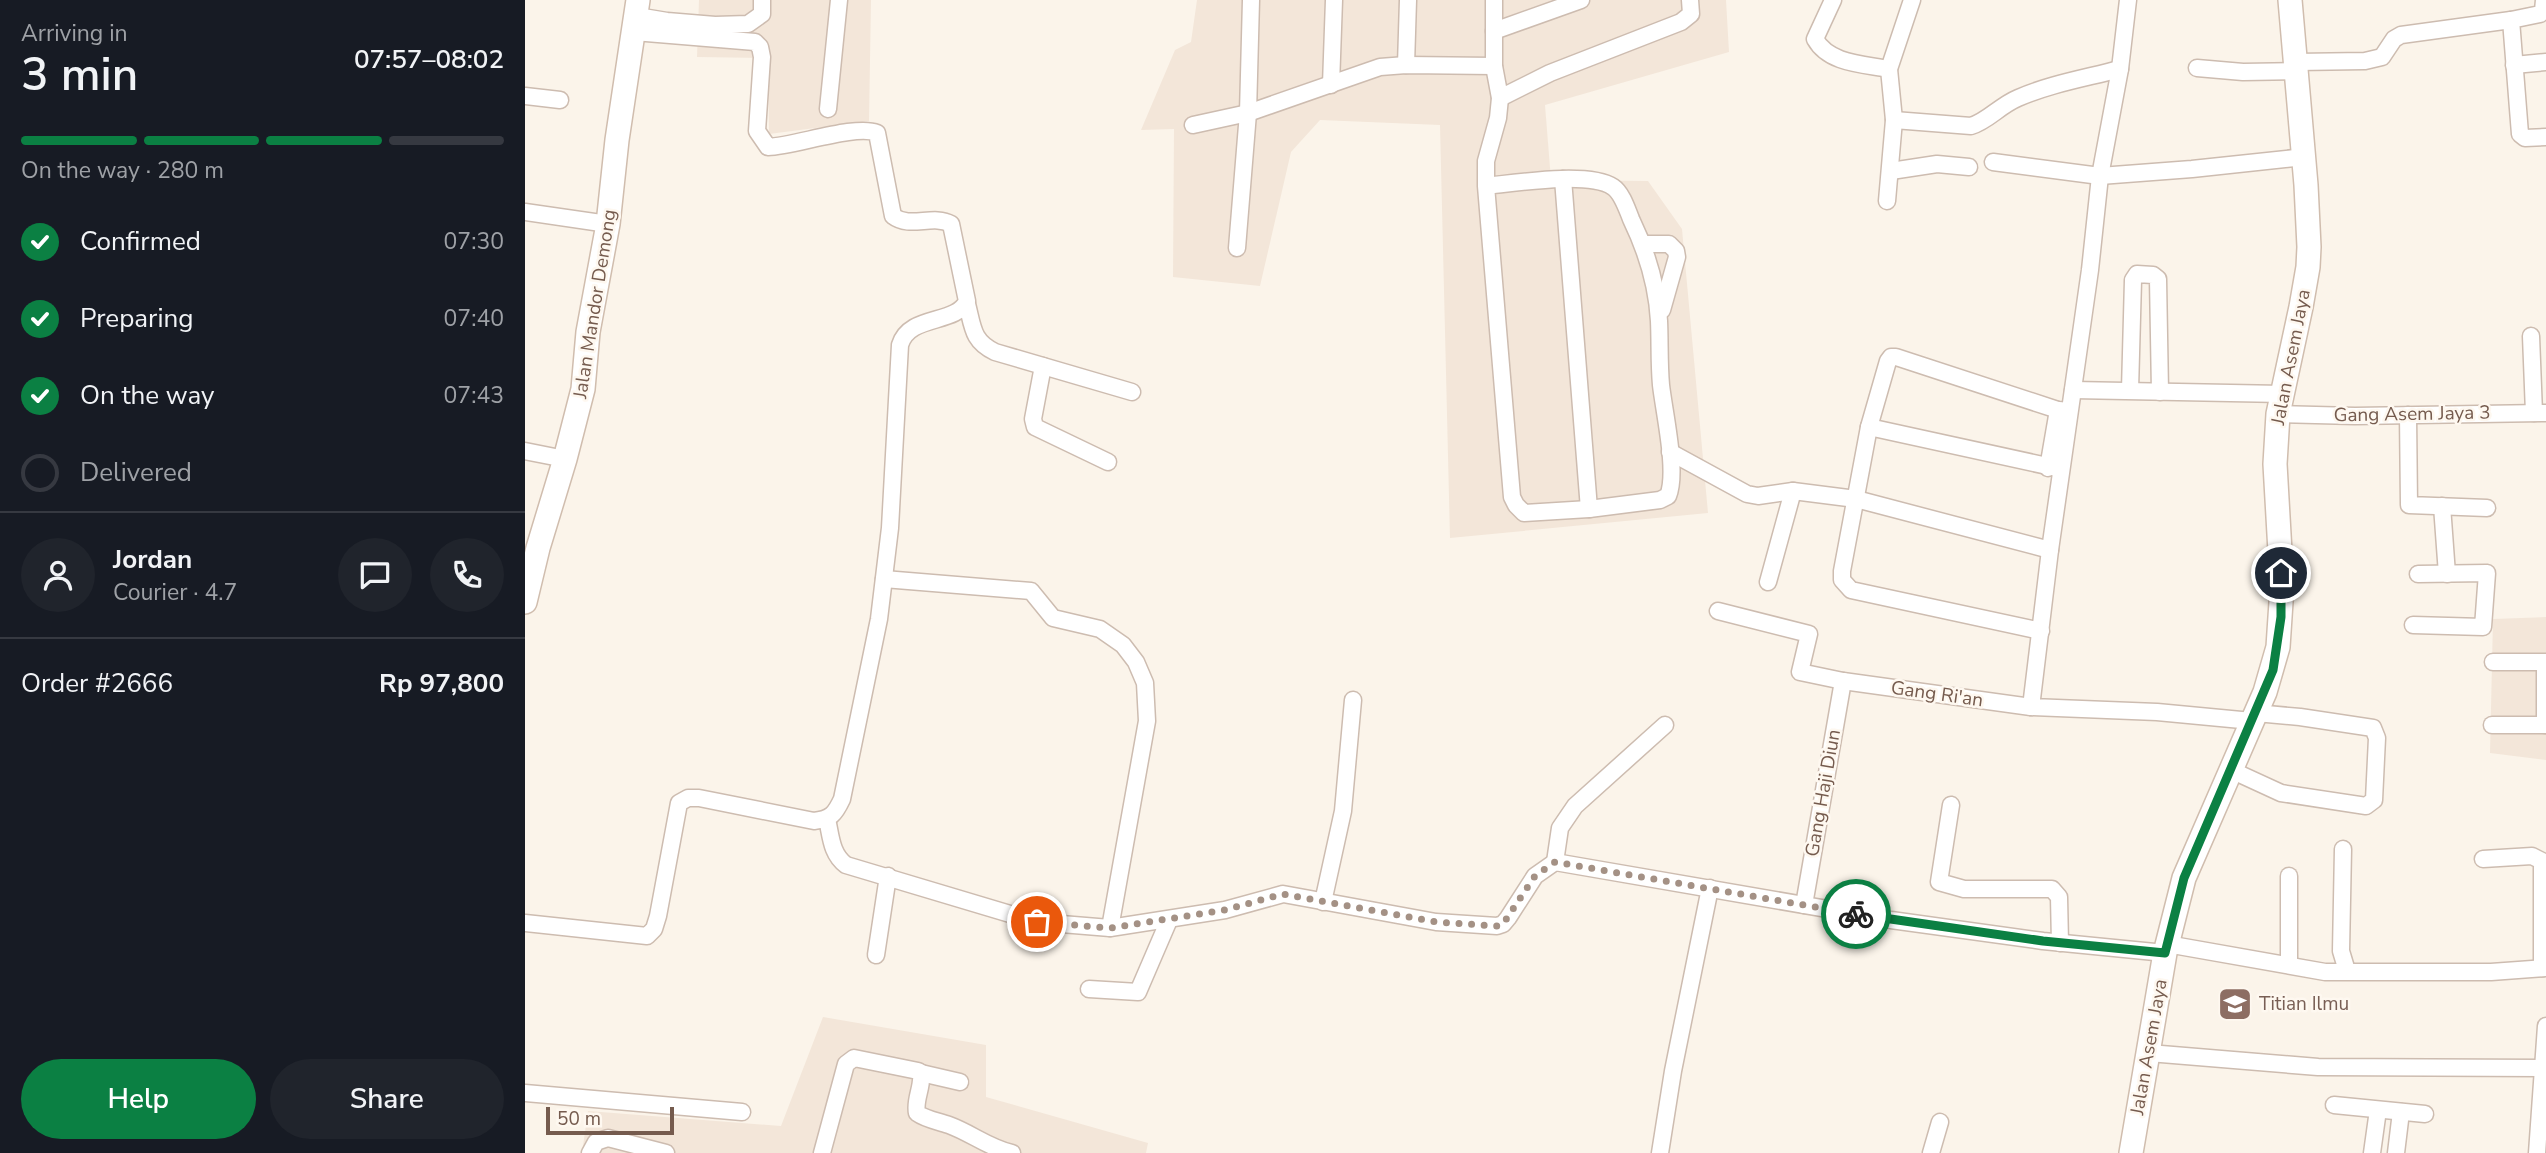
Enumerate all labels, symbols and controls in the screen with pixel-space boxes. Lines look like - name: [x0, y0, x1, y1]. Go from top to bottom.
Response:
- text: Arriving in: [21, 18, 128, 49]
- text: 07:57–08:02: [354, 42, 504, 77]
- text: 3 min: [21, 43, 138, 106]
- text: On the way · 280 m: [21, 155, 224, 186]
- street label: Jalan Mandor Demong: [567, 208, 623, 401]
- icon: check: [21, 223, 59, 261]
- text: Confirmed: [80, 224, 201, 259]
- text: 07:30: [444, 226, 504, 257]
- street label: Jalan Asem Jaya: [2265, 287, 2317, 428]
- icon: check: [21, 300, 59, 338]
- text: Preparing: [80, 301, 193, 336]
- text: 07:40: [444, 303, 504, 334]
- icon: check: [21, 377, 59, 415]
- text: On the way: [80, 378, 214, 413]
- text: 07:43: [444, 380, 504, 411]
- street label: Gang Asem Jaya 3: [2333, 400, 2491, 428]
- text: Delivered: [80, 455, 192, 490]
- button: person: [21, 538, 95, 612]
- button: chat: [338, 538, 412, 612]
- button: phone: [430, 538, 504, 612]
- text: Jordan: [113, 542, 192, 577]
- pin: [2251, 543, 2311, 603]
- icon: home: [2262, 554, 2300, 592]
- text: Courier · 4.7: [113, 577, 237, 608]
- text: Order #2666: [21, 666, 173, 701]
- text: Rp 97,800: [379, 666, 504, 701]
- street label: Gang Ri'an: [1889, 675, 1985, 713]
- street label: Gang Haji Diun: [1799, 727, 1847, 859]
- courier: [1821, 879, 1891, 949]
- pin: [1007, 892, 1067, 952]
- icon: bike: [1837, 895, 1875, 933]
- icon: bag: [1018, 903, 1056, 941]
- street label: Jalan Asem Jaya: [2124, 977, 2174, 1118]
- school or university icon: Titian Ilmu: [2216, 985, 2254, 1023]
- place label: Titian Ilmu: [2259, 991, 2349, 1017]
- button: Help: [21, 1059, 256, 1139]
- button: Share: [270, 1059, 504, 1139]
- scale bar: [546, 1104, 674, 1136]
- text: 50 m: [557, 1106, 601, 1132]

